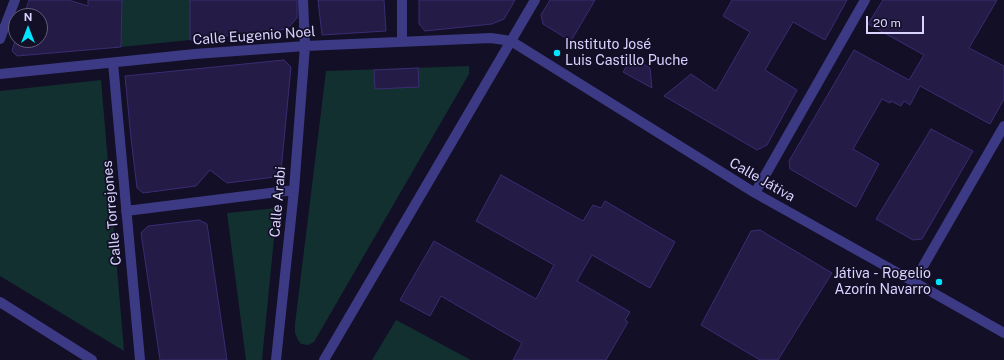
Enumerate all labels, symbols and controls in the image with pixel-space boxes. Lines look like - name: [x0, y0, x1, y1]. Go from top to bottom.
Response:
- north arrow: [8, 8, 48, 48]
- scale bar: [868, 8, 926, 34]
- text: N: [24, 11, 32, 23]
- text: 20 m: [873, 16, 901, 30]
- street label: Calle Eugenio Noel: [192, 23, 316, 49]
- place label: Instituto José Luis Castillo Puche: [565, 37, 688, 70]
- marker: Instituto José Luis Castillo Puche: [552, 48, 562, 58]
- street label: Calle Játiva: [726, 154, 798, 206]
- street label: Calle Torrejones: [99, 160, 125, 266]
- street label: Calle Arabi: [267, 166, 289, 238]
- place label: Játiva - Rogelio Azorín Navarro: [833, 266, 931, 298]
- marker: Játiva - Rogelio Azorín Navarro: [934, 277, 944, 287]

